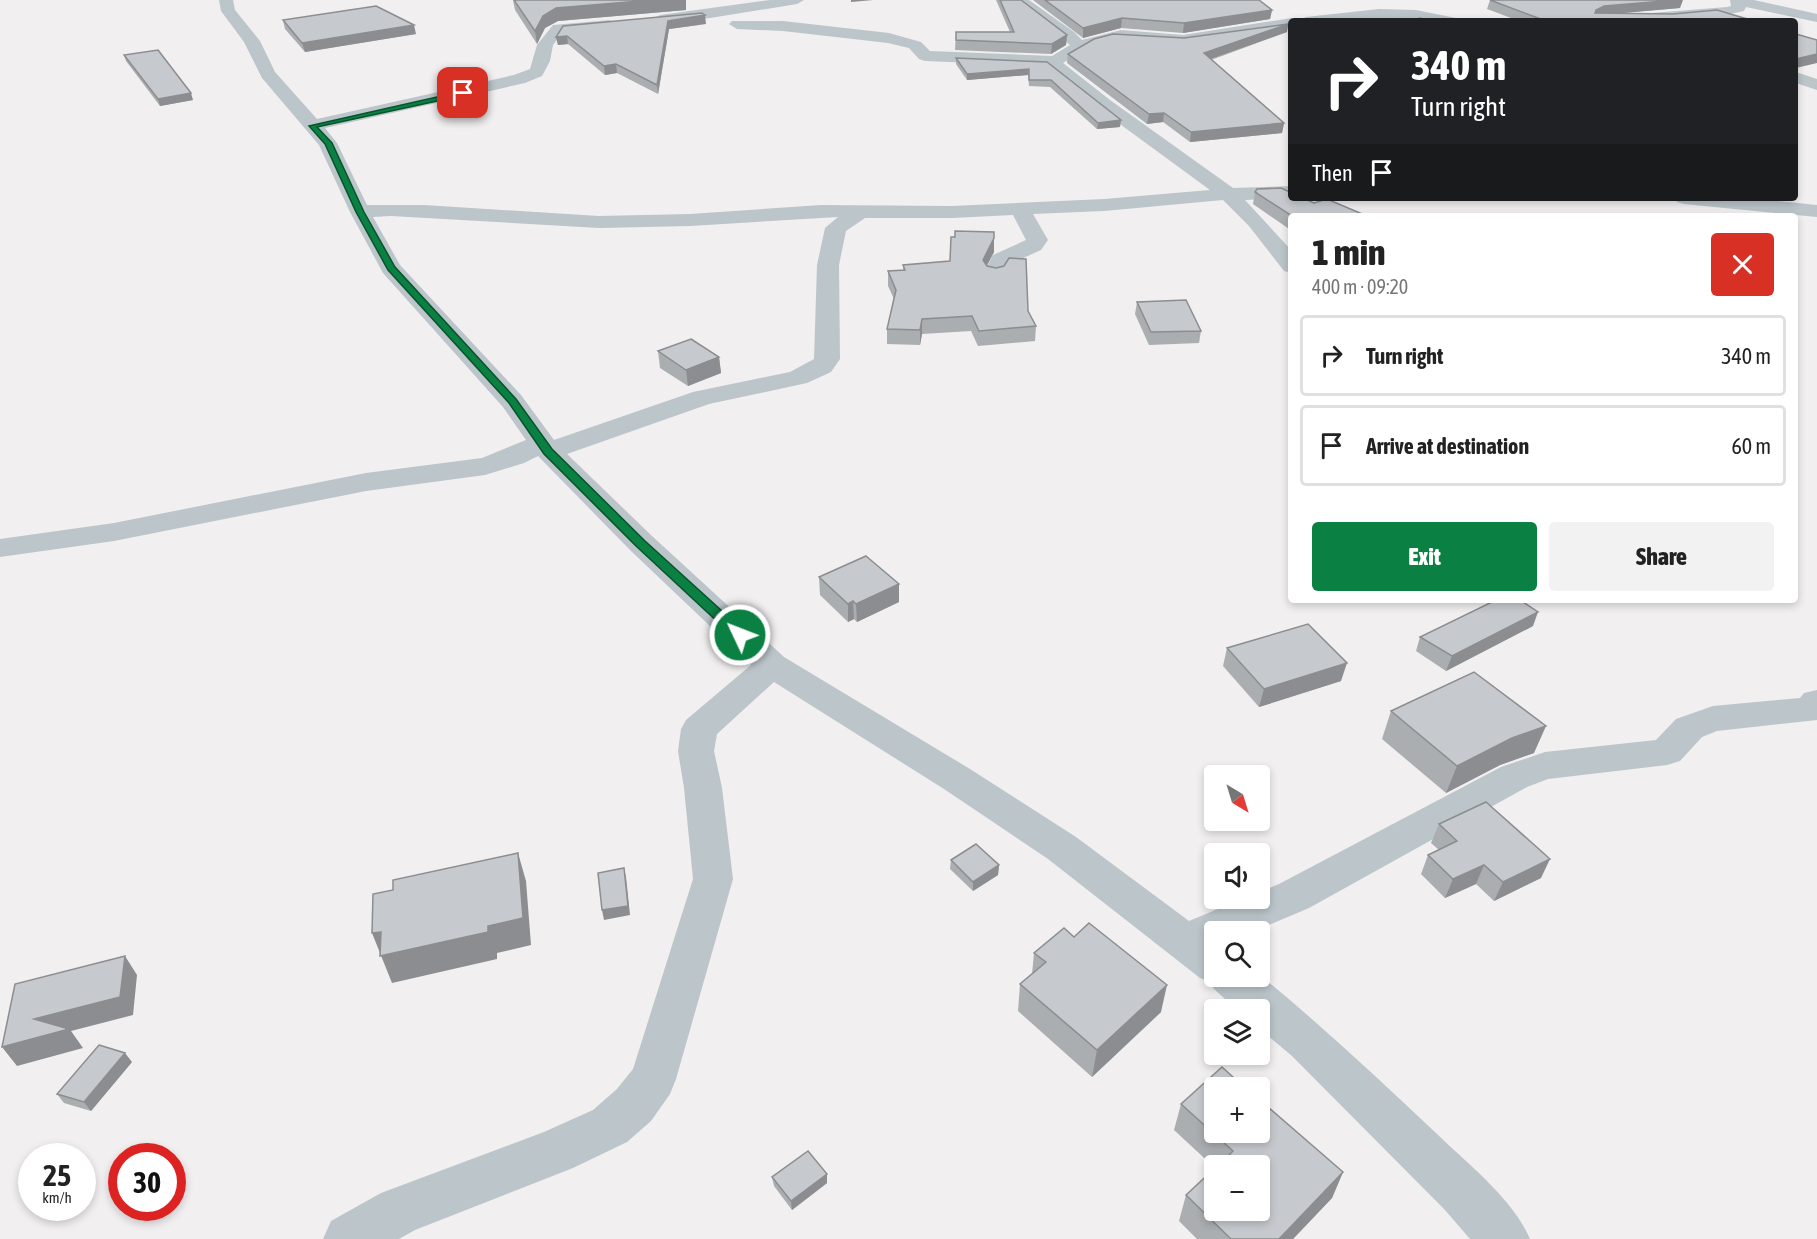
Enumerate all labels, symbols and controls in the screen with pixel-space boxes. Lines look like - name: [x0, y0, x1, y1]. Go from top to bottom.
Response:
- text: 340 m: [1411, 41, 1506, 89]
- icon: right: [1312, 42, 1390, 120]
- pin: [437, 67, 488, 118]
- icon: arrive: [446, 76, 479, 109]
- text: Turn right: [1411, 91, 1506, 122]
- icon: arrive: [1365, 156, 1398, 189]
- text: Then: [1312, 160, 1353, 186]
- text: 1 min: [1312, 231, 1386, 273]
- button: close: [1711, 233, 1774, 296]
- text: 400 m · 09:20: [1312, 275, 1408, 298]
- icon: right: [1315, 339, 1348, 372]
- text: Turn right: [1366, 343, 1443, 369]
- text: 340 m: [1721, 343, 1771, 369]
- icon: arrive: [1315, 429, 1348, 462]
- text: Arrive at destination: [1366, 433, 1529, 459]
- text: 60 m: [1731, 433, 1771, 459]
- button: Exit: [1312, 522, 1537, 591]
- button: Share: [1549, 522, 1774, 591]
- position arrow: [708, 603, 772, 667]
- north arrow: [1204, 765, 1270, 831]
- map controls: [1204, 765, 1270, 1221]
- button: sound: [1204, 843, 1270, 909]
- button: search: [1204, 921, 1270, 987]
- button: layers: [1204, 999, 1270, 1065]
- button: +: [1204, 1077, 1270, 1143]
- speed limit sign: 30: [108, 1143, 186, 1221]
- button: −: [1204, 1155, 1270, 1221]
- text: 25: [43, 1158, 71, 1192]
- text: km/h: [42, 1189, 72, 1206]

